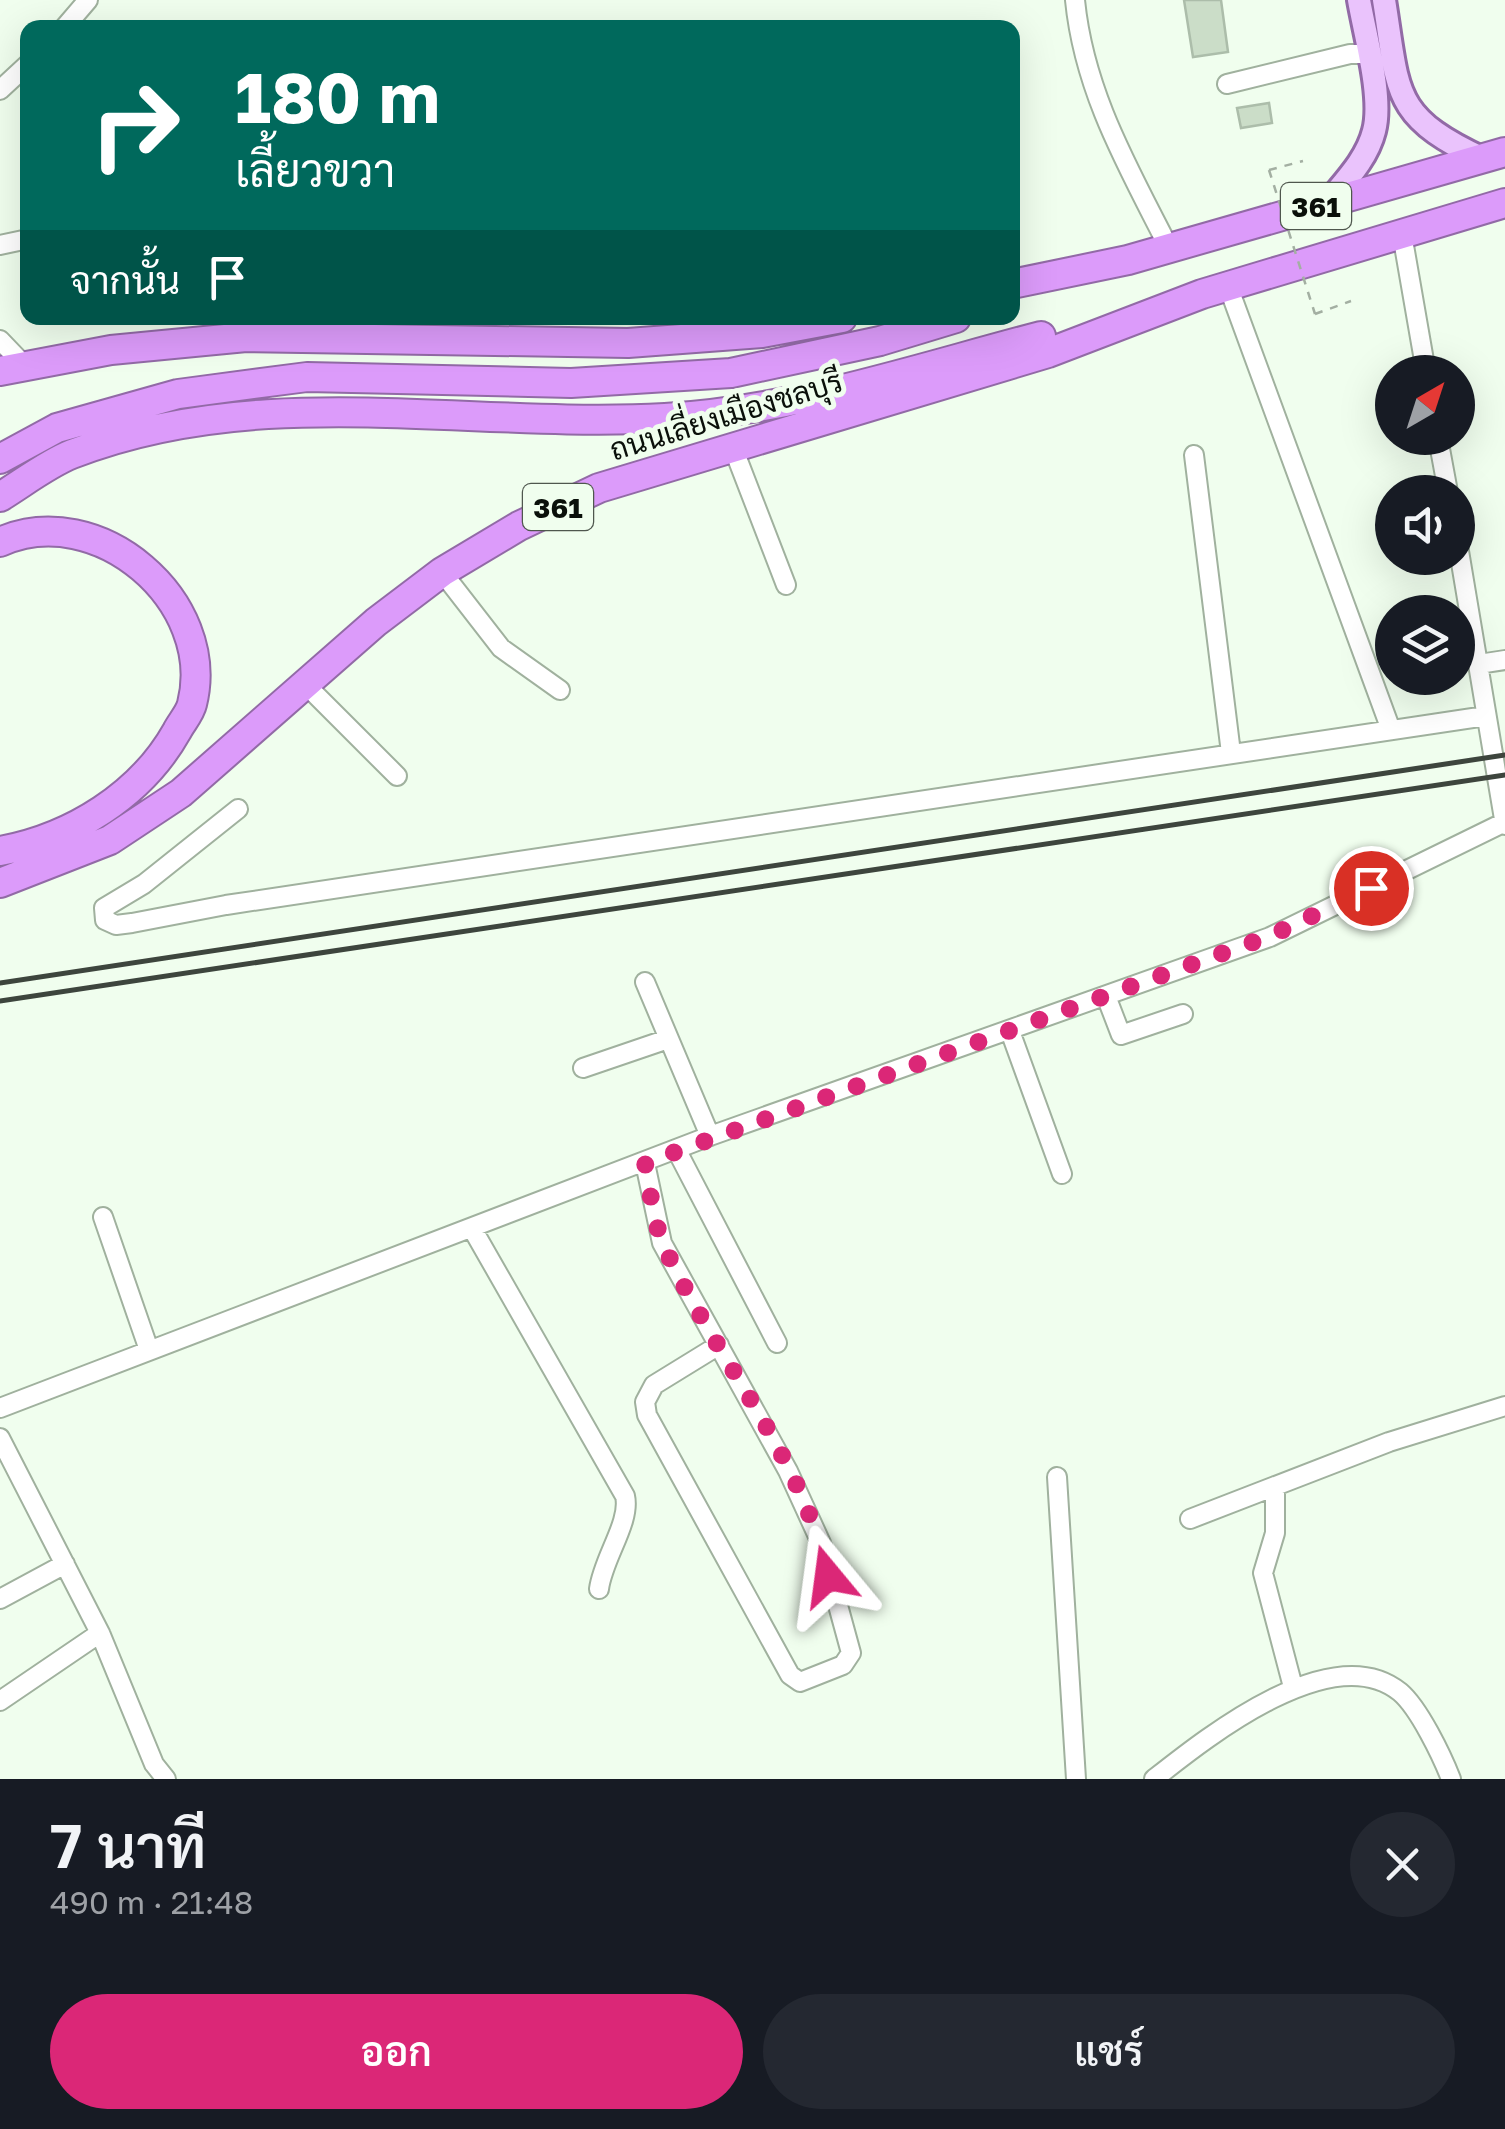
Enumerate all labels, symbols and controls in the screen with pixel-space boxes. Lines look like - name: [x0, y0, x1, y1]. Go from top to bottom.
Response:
- text: 180 m: [235, 54, 440, 138]
- icon: right: [70, 60, 200, 190]
- text: เลี้ยวขวา: [235, 143, 395, 197]
- road number: 361: [1281, 183, 1351, 229]
- icon: arrive: [200, 250, 255, 305]
- text: จากนั้น: [70, 257, 180, 302]
- north arrow: [1375, 355, 1475, 455]
- map controls: [1375, 355, 1475, 695]
- street label: ถนนเลี่ยงเมืองชลบุรี: [603, 356, 848, 471]
- button: sound: [1375, 475, 1475, 575]
- road number: 361: [523, 484, 593, 530]
- button: layers: [1375, 595, 1475, 695]
- pin: [1329, 846, 1414, 931]
- icon: arrive: [1344, 861, 1399, 916]
- position arrow: [776, 1524, 880, 1628]
- text: 7 นาที: [50, 1809, 207, 1881]
- button: close: [1350, 1812, 1455, 1917]
- text: 490 m · 21:48: [50, 1883, 253, 1921]
- button: ออก: [50, 1994, 743, 2109]
- button: แชร์: [763, 1994, 1455, 2109]

